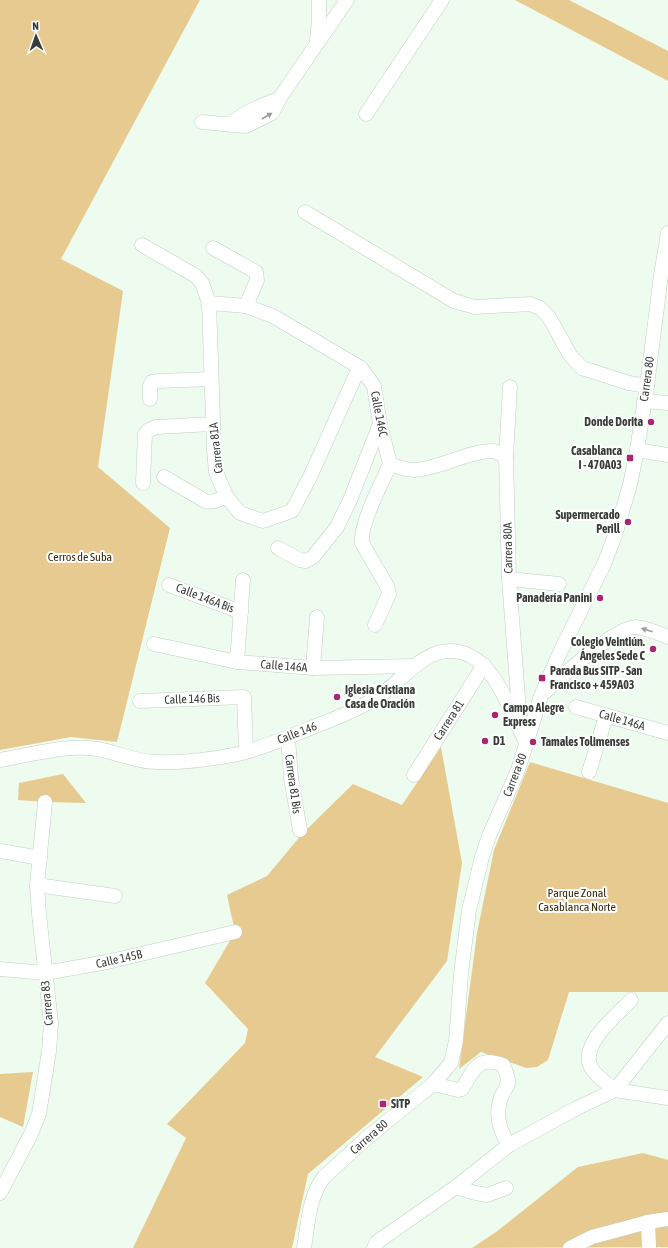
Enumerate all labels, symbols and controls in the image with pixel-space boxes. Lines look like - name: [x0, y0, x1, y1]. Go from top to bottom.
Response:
- north arrow: [16, 16, 56, 56]
- text: N: [32, 20, 39, 32]
- one-way arrow: [261, 112, 273, 119]
- street label: Carrera 80: [637, 355, 657, 402]
- street label: Calle 146C: [368, 390, 390, 439]
- place label: Donde Dorita: [584, 415, 643, 429]
- marker: Donde Dorita: [646, 417, 656, 427]
- street label: Carrera 81A: [206, 422, 226, 474]
- place label: Casablanca I - 470A03: [571, 444, 622, 472]
- marker: Casablanca I - 470A03: [625, 453, 635, 463]
- place label: Supermercado Perill: [556, 508, 621, 536]
- marker: Supermercado Perill: [623, 517, 633, 527]
- street label: Carrera 80A: [501, 522, 515, 574]
- park label: Cerros de Suba: [48, 550, 112, 564]
- street label: Calle 146A Bis: [174, 580, 236, 616]
- place label: Panadería Panini: [516, 591, 592, 605]
- marker: Panadería Panini: [595, 593, 605, 603]
- one-way arrow: [641, 627, 653, 633]
- place label: Colegio Veintiún. Ángeles Sede C: [571, 635, 646, 663]
- marker: Colegio Veintiún. Ángeles Sede C: [648, 644, 658, 654]
- street label: Calle 146A: [260, 657, 308, 675]
- place label: Parada Bus SITP - San Francisco + 459A03: [550, 664, 643, 692]
- marker: Parada Bus SITP - San Francisco + 459A03: [537, 673, 547, 683]
- place label: Iglesia Cristiana Casa de Oración: [345, 683, 416, 711]
- street label: Calle 146 Bis: [164, 691, 220, 707]
- marker: Iglesia Cristiana Casa de Oración: [332, 692, 342, 702]
- street label: Carrera 81: [431, 697, 467, 743]
- place label: Campo Alegre Express: [503, 701, 565, 729]
- street label: Calle 146A: [597, 707, 647, 733]
- marker: Campo Alegre Express: [490, 710, 500, 720]
- street label: Calle 146: [275, 719, 319, 747]
- place label: D1: [493, 734, 506, 748]
- place label: Tamales Tolimenses: [541, 735, 630, 749]
- marker: D1: [480, 736, 490, 746]
- marker: Tamales Tolimenses: [528, 737, 538, 747]
- street label: Carrera 80: [500, 751, 530, 799]
- street label: Carrera 81 Bis: [282, 753, 304, 815]
- park label: Parque Zonal Casablanca Norte: [538, 886, 616, 914]
- street label: Calle 145B: [95, 947, 144, 971]
- street label: Carrera 83: [38, 980, 56, 1026]
- place label: SITP: [391, 1097, 410, 1111]
- marker: SITP: [378, 1099, 388, 1109]
- street label: Carrera 80: [347, 1117, 391, 1157]

